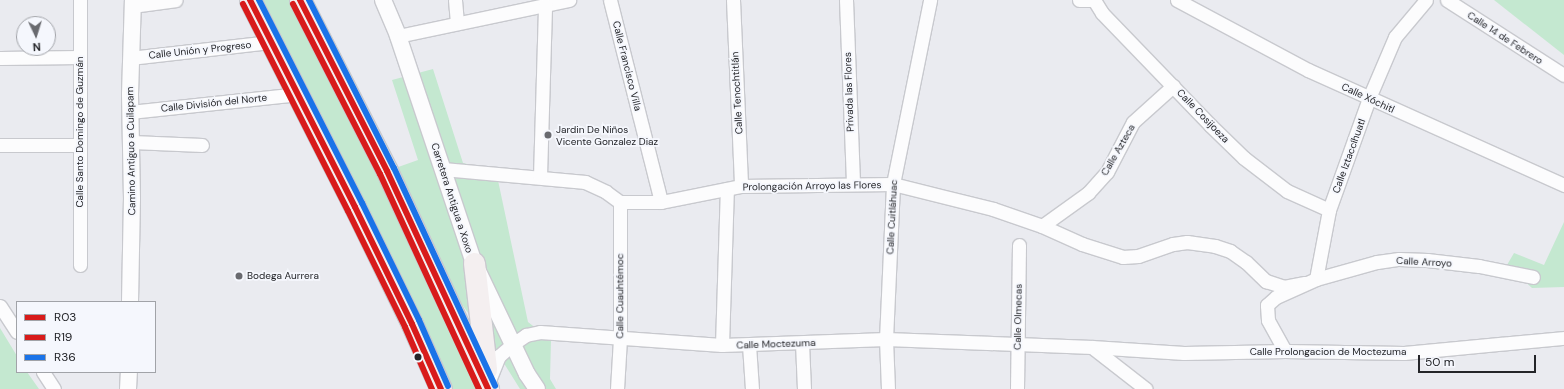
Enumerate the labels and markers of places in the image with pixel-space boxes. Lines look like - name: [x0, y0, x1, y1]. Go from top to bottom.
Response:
- place label: Jardin De Niños Vicente Gonzalez Diaz: [556, 123, 658, 146]
- marker: Jardin De Niños Vicente Gonzalez Diaz: [543, 130, 553, 140]
- place label: Bodega Aurrera: [247, 270, 319, 282]
- marker: Bodega Aurrera: [234, 271, 244, 281]
- unlabelled marker: [413, 352, 423, 362]

